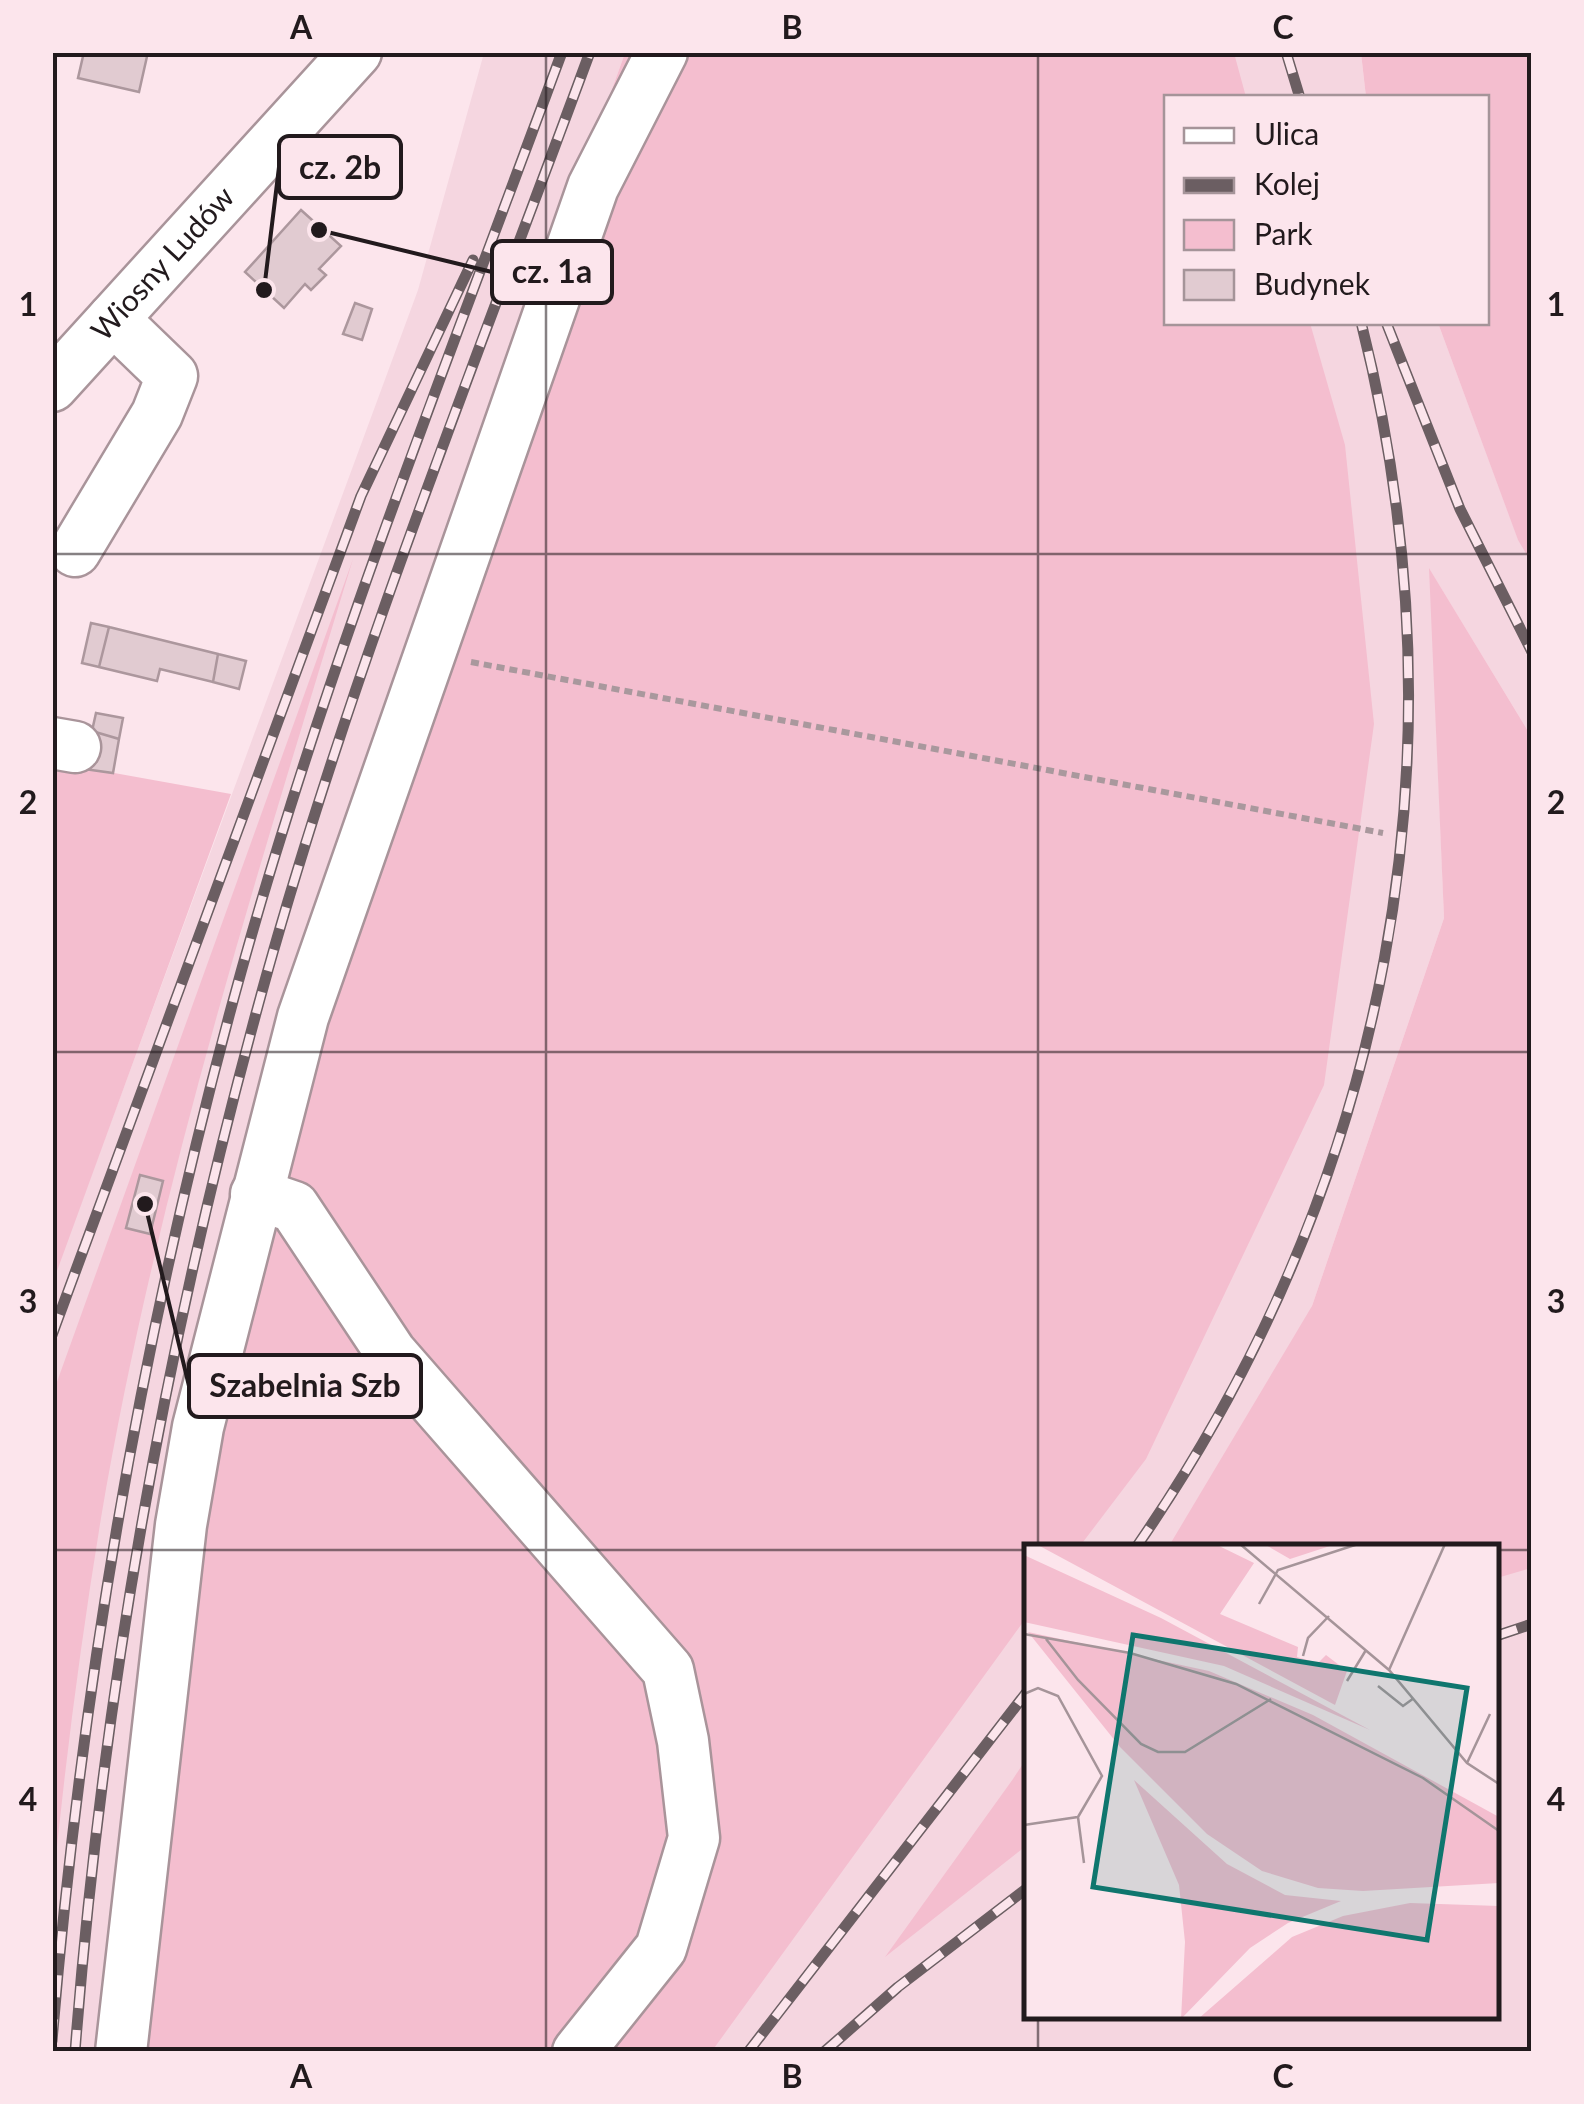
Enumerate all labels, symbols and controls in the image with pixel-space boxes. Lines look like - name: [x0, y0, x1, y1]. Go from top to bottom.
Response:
- text: A: [289, 7, 313, 46]
- text: B: [781, 7, 803, 46]
- text: C: [1272, 7, 1294, 46]
- legend: [1164, 95, 1489, 325]
- text: Ulica: [1254, 115, 1319, 151]
- callout: cz. 2b: [279, 136, 401, 198]
- text: cz. 2b: [299, 147, 381, 186]
- text: Kolej: [1254, 165, 1320, 201]
- street label: Wiosny Ludów: [82, 178, 241, 347]
- text: Park: [1254, 215, 1313, 251]
- callout: cz. 1a: [492, 241, 612, 303]
- text: cz. 1a: [512, 251, 592, 290]
- text: Budynek: [1254, 265, 1371, 301]
- text: 1: [19, 284, 37, 323]
- text: 1: [1547, 284, 1565, 323]
- text: 2: [19, 782, 37, 821]
- text: 2: [1547, 782, 1565, 821]
- text: 3: [19, 1281, 37, 1320]
- text: 3: [1547, 1281, 1565, 1320]
- callout: Szabelnia Szb: [189, 1355, 421, 1417]
- text: Szabelnia Szb: [209, 1365, 401, 1404]
- inset map: [1024, 1544, 1499, 2019]
- text: 4: [19, 1779, 37, 1818]
- text: 4: [1547, 1779, 1565, 1818]
- text: A: [289, 2056, 313, 2095]
- text: B: [781, 2056, 803, 2095]
- text: C: [1272, 2056, 1294, 2095]

